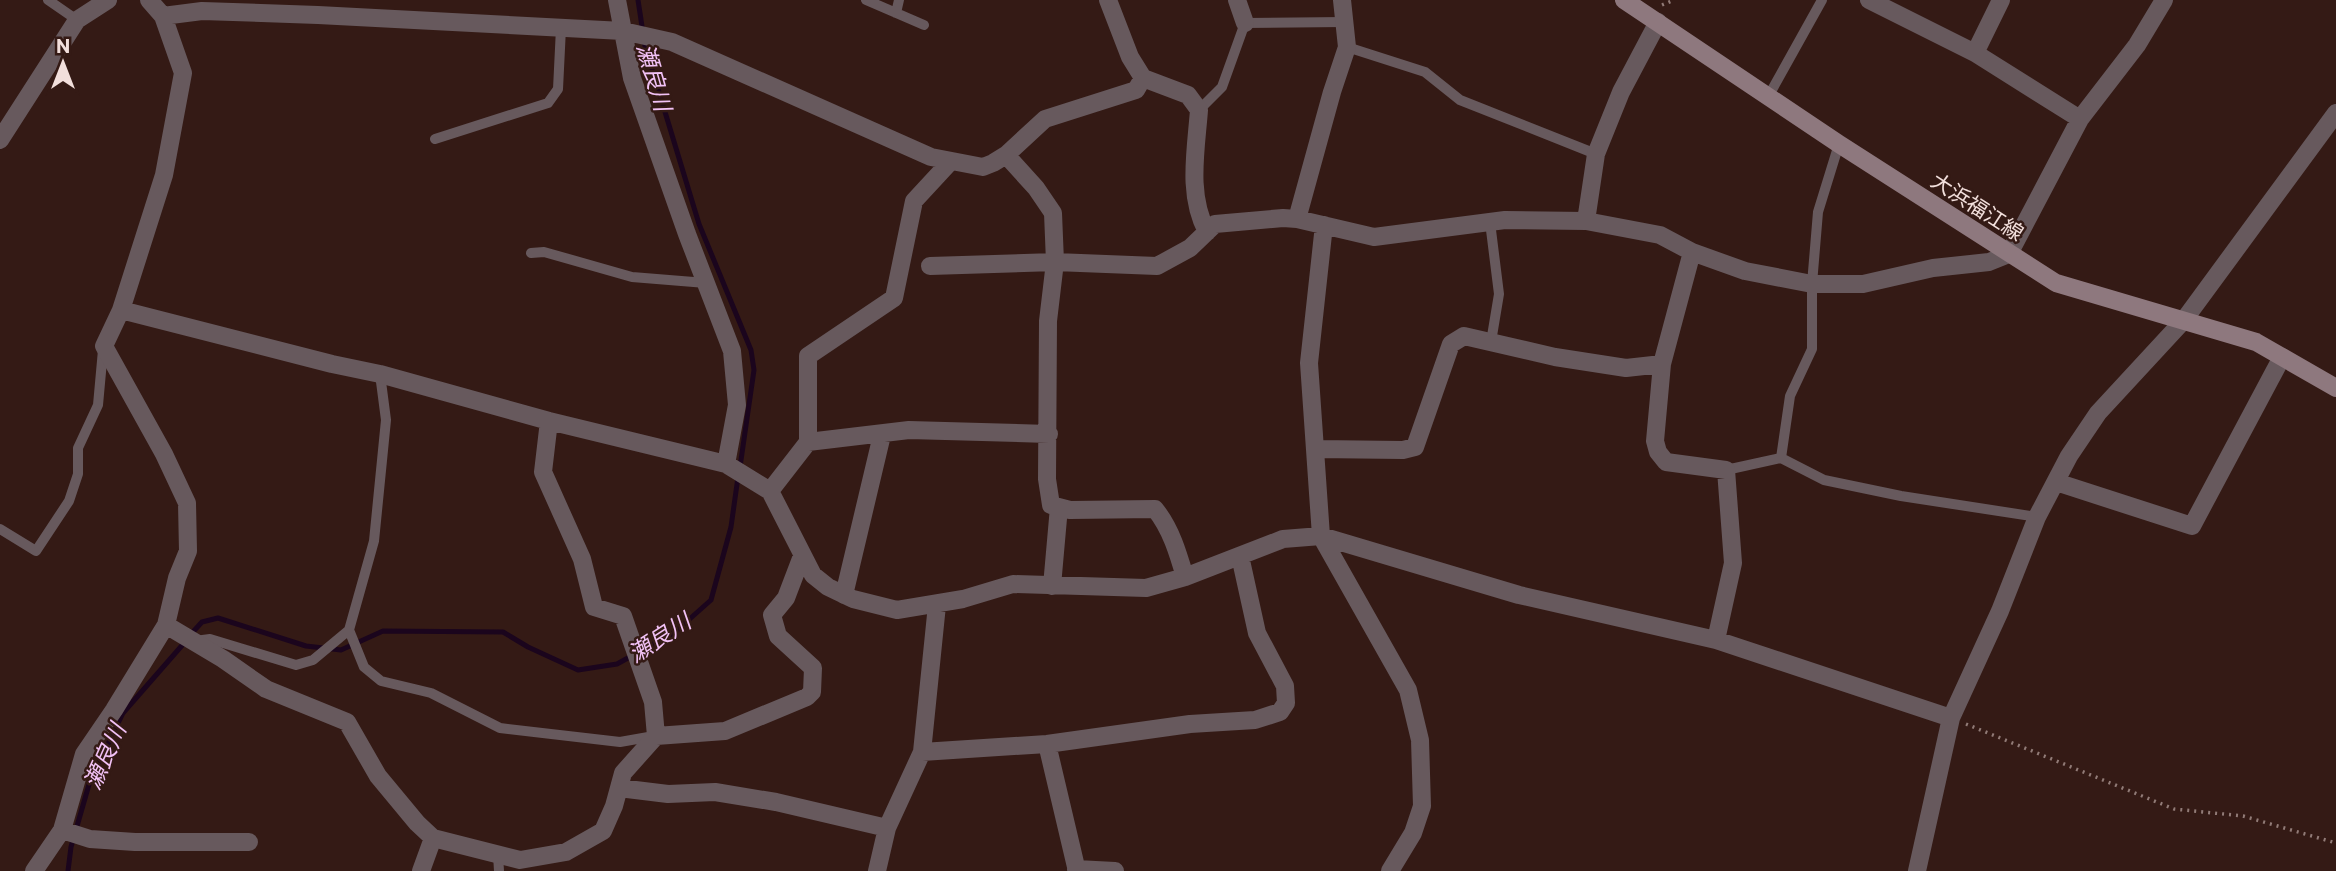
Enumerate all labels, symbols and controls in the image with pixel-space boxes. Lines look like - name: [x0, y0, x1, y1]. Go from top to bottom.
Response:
- north arrow: [28, 28, 98, 98]
- text: N: [56, 34, 70, 57]
- water label: 瀬良川: [632, 40, 679, 117]
- street label: 大浜福江線: [1927, 167, 2029, 245]
- water label: 瀬良川: [622, 605, 698, 668]
- water label: 瀬良川: [77, 716, 132, 793]

